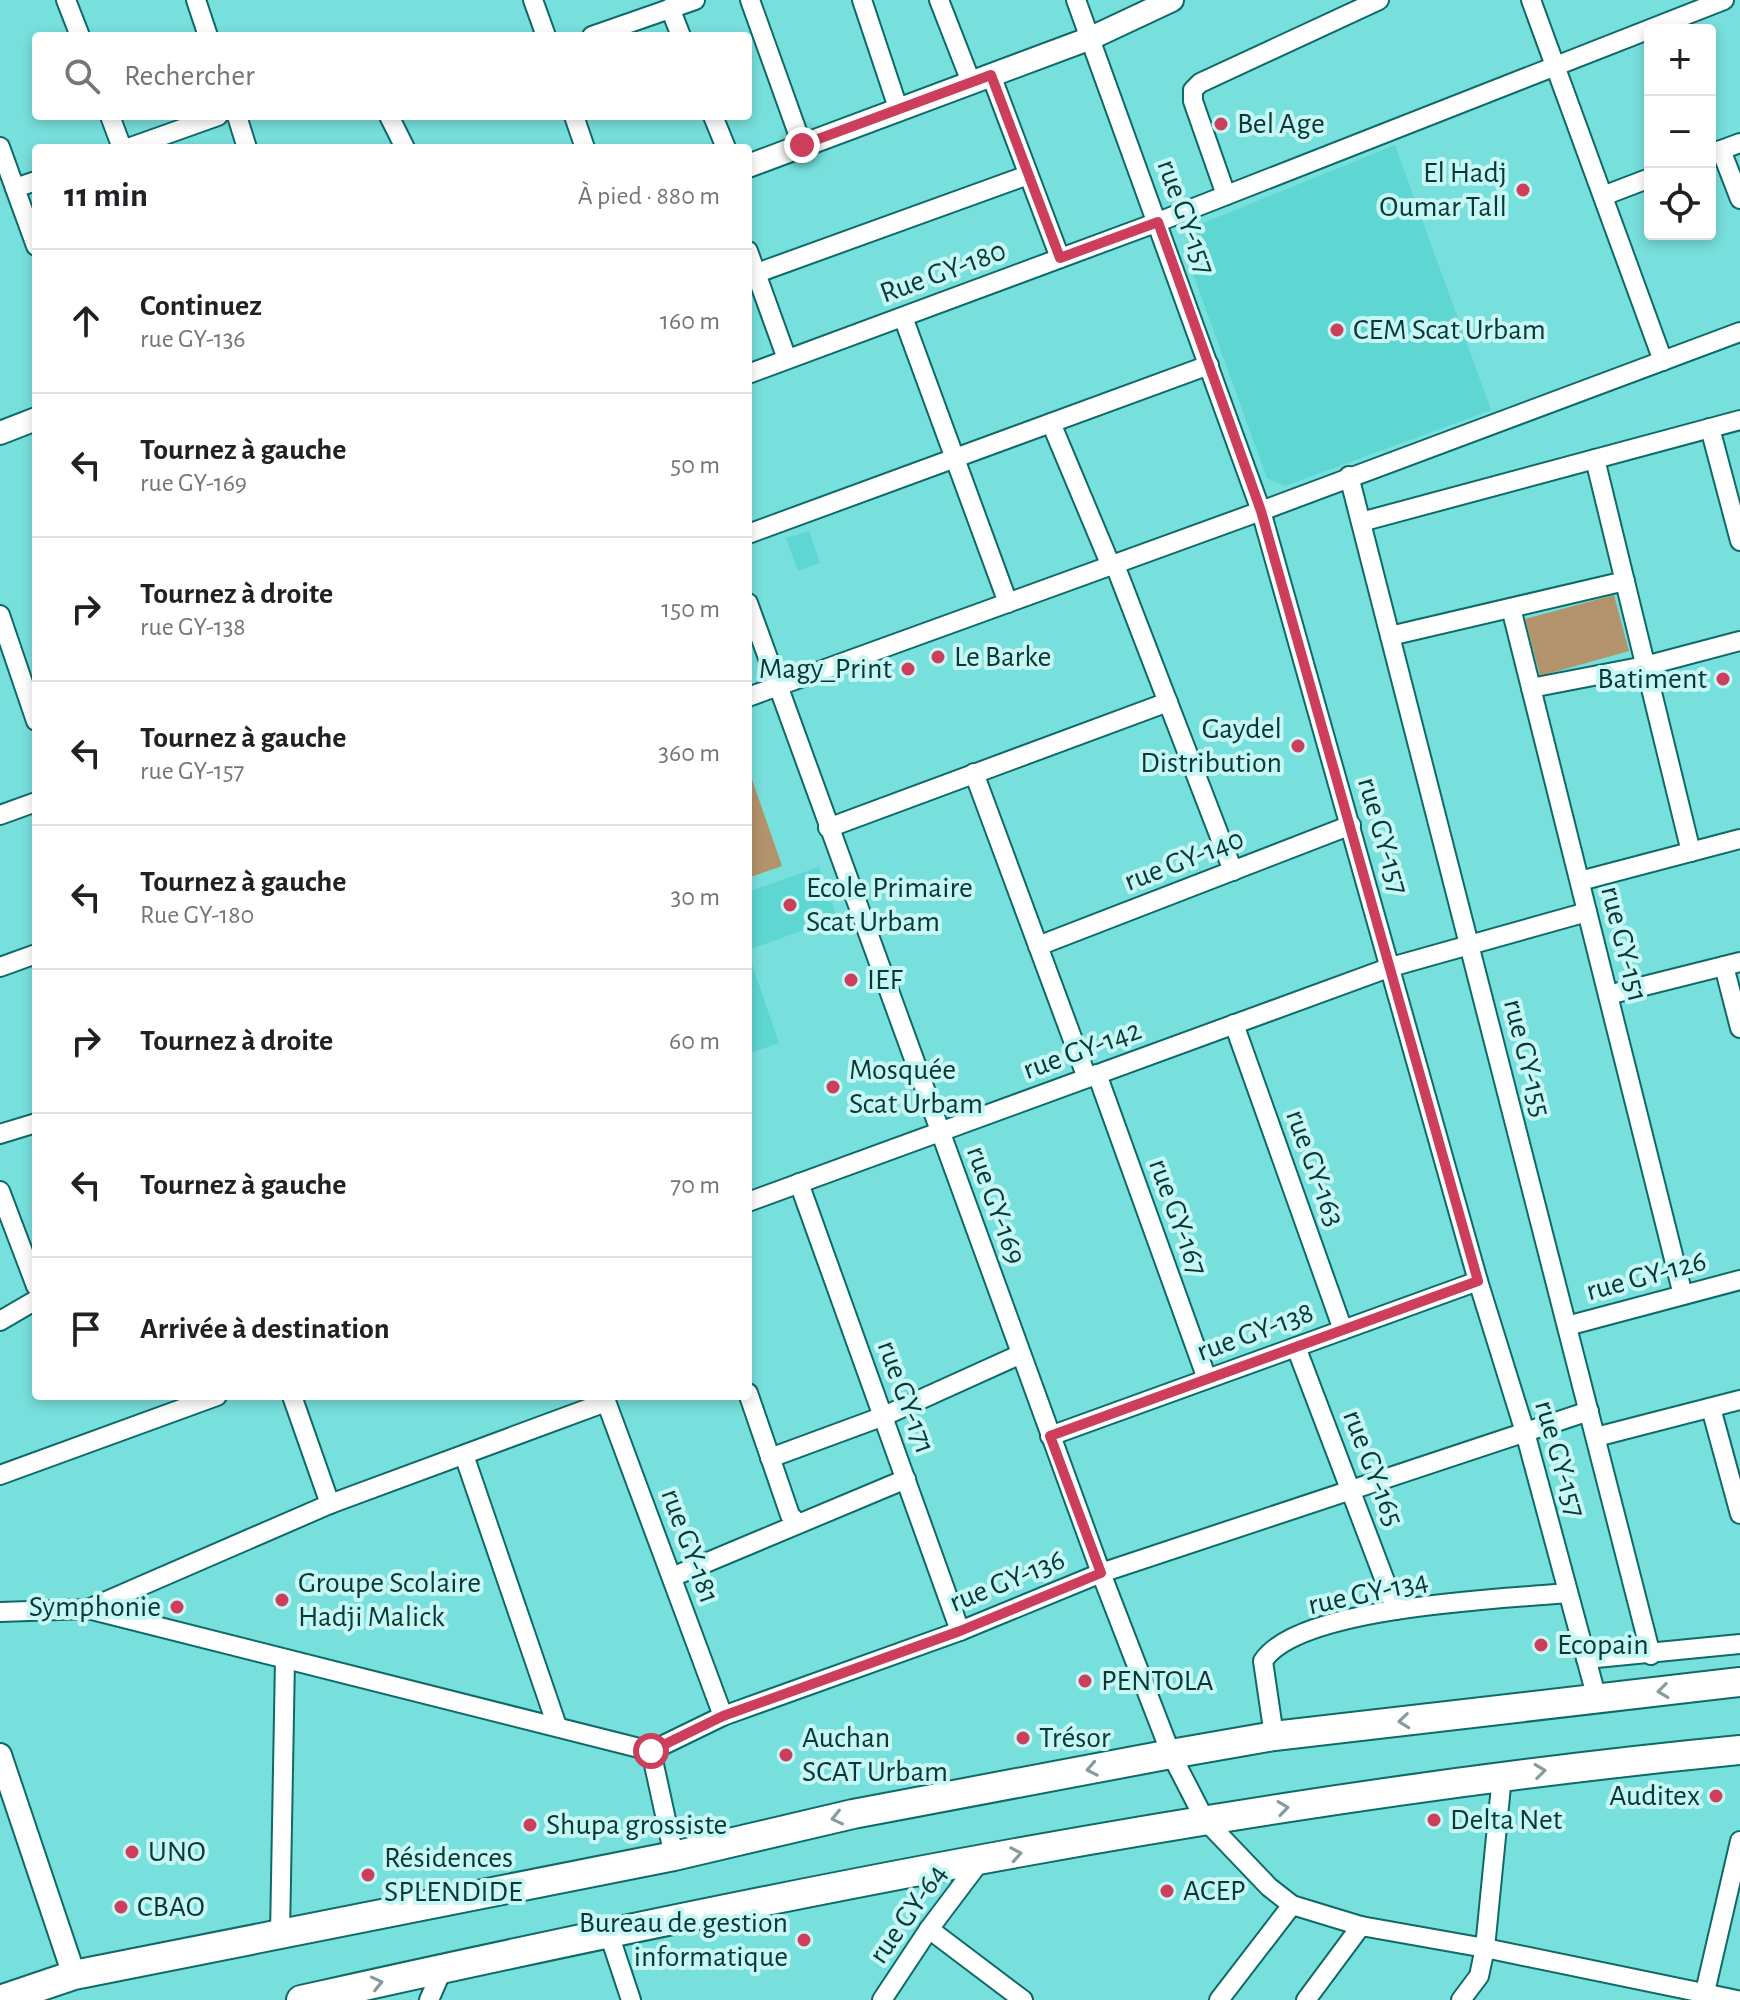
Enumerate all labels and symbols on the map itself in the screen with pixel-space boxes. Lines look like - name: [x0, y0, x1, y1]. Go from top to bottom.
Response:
- place label: Bel Age: [1237, 109, 1325, 139]
- marker: Bel Age: [1212, 115, 1230, 133]
- route end: [784, 127, 820, 163]
- street label: rue GY-157: [1151, 155, 1221, 279]
- place label: El Hadj Oumar Tall: [1379, 158, 1507, 222]
- marker: El Hadj Oumar Tall: [1514, 181, 1532, 199]
- street label: Rue GY-180: [876, 235, 1010, 309]
- place label: CEM Scat Urbam: [1353, 315, 1546, 345]
- marker: CEM Scat Urbam: [1328, 321, 1346, 339]
- place label: Le Barke: [954, 642, 1051, 672]
- marker: Le Barke: [929, 648, 947, 666]
- place label: Magy_Print: [759, 654, 892, 684]
- marker: Magy_Print: [899, 660, 917, 678]
- place label: Batiment: [1597, 664, 1707, 694]
- marker: Batiment: [1714, 670, 1732, 688]
- place label: Gaydel Distribution: [1140, 714, 1282, 778]
- marker: Gaydel Distribution: [1289, 737, 1307, 755]
- street label: rue GY-157: [1352, 774, 1414, 898]
- street label: rue GY-140: [1120, 823, 1248, 897]
- place label: Ecole Primaire Scat Urbam: [806, 873, 973, 937]
- street label: rue GY-151: [1595, 883, 1653, 1005]
- marker: Ecole Primaire Scat Urbam: [781, 896, 799, 914]
- place label: IEF: [867, 965, 904, 995]
- marker: IEF: [842, 971, 860, 989]
- street label: rue GY-155: [1498, 996, 1556, 1120]
- street label: rue GY-142: [1019, 1015, 1145, 1085]
- place label: Mosquée Scat Urbam: [849, 1055, 983, 1119]
- marker: Mosquée Scat Urbam: [824, 1078, 842, 1096]
- street label: rue GY-163: [1280, 1106, 1350, 1230]
- street label: rue GY-169: [961, 1142, 1031, 1268]
- street label: rue GY-167: [1143, 1155, 1213, 1279]
- street label: rue GY-126: [1583, 1246, 1709, 1306]
- street label: rue GY-138: [1193, 1297, 1317, 1367]
- street label: rue GY-171: [872, 1336, 940, 1458]
- street label: rue GY-157: [1529, 1397, 1591, 1521]
- street label: rue GY-165: [1337, 1406, 1409, 1530]
- street label: rue GY-181: [655, 1485, 725, 1607]
- street label: rue GY-136: [945, 1544, 1069, 1618]
- street label: rue GY-134: [1305, 1566, 1431, 1620]
- place label: Groupe Scolaire Hadji Malick: [298, 1568, 481, 1632]
- marker: Groupe Scolaire Hadji Malick: [273, 1591, 291, 1609]
- place label: Symphonie: [29, 1592, 161, 1622]
- marker: Symphonie: [168, 1598, 186, 1616]
- place label: Ecopain: [1557, 1630, 1649, 1660]
- marker: Ecopain: [1532, 1636, 1550, 1654]
- place label: PENTOLA: [1101, 1666, 1214, 1696]
- marker: PENTOLA: [1076, 1672, 1094, 1690]
- one-way arrow: [1656, 1683, 1669, 1700]
- one-way arrow: [1397, 1712, 1411, 1729]
- place label: Auchan SCAT Urbam: [802, 1723, 948, 1787]
- place label: Trésor: [1039, 1723, 1111, 1753]
- marker: Trésor: [1014, 1729, 1032, 1747]
- route start: [633, 1733, 669, 1769]
- marker: Auchan SCAT Urbam: [777, 1746, 795, 1764]
- one-way arrow: [1085, 1759, 1099, 1776]
- one-way arrow: [1534, 1763, 1547, 1780]
- place label: Auditex: [1609, 1781, 1700, 1811]
- marker: Auditex: [1707, 1787, 1725, 1805]
- one-way arrow: [1276, 1800, 1289, 1817]
- place label: Delta Net: [1450, 1805, 1563, 1835]
- one-way arrow: [830, 1809, 844, 1826]
- place label: Shupa grossiste: [546, 1810, 727, 1840]
- marker: Delta Net: [1425, 1811, 1443, 1829]
- marker: Shupa grossiste: [521, 1816, 539, 1834]
- place label: UNO: [148, 1837, 206, 1867]
- marker: UNO: [123, 1843, 141, 1861]
- place label: Résidences SPLENDIDE: [384, 1843, 522, 1907]
- one-way arrow: [1009, 1846, 1023, 1863]
- street label: rue GY-64: [863, 1859, 953, 1969]
- marker: Résidences SPLENDIDE: [359, 1866, 377, 1884]
- place label: ACEP: [1183, 1876, 1246, 1906]
- marker: ACEP: [1158, 1882, 1176, 1900]
- place label: CBAO: [137, 1892, 205, 1922]
- marker: CBAO: [112, 1898, 130, 1916]
- place label: Bureau de gestion informatique: [579, 1908, 788, 1972]
- marker: Bureau de gestion informatique: [795, 1931, 813, 1949]
- one-way arrow: [370, 1975, 383, 1992]

